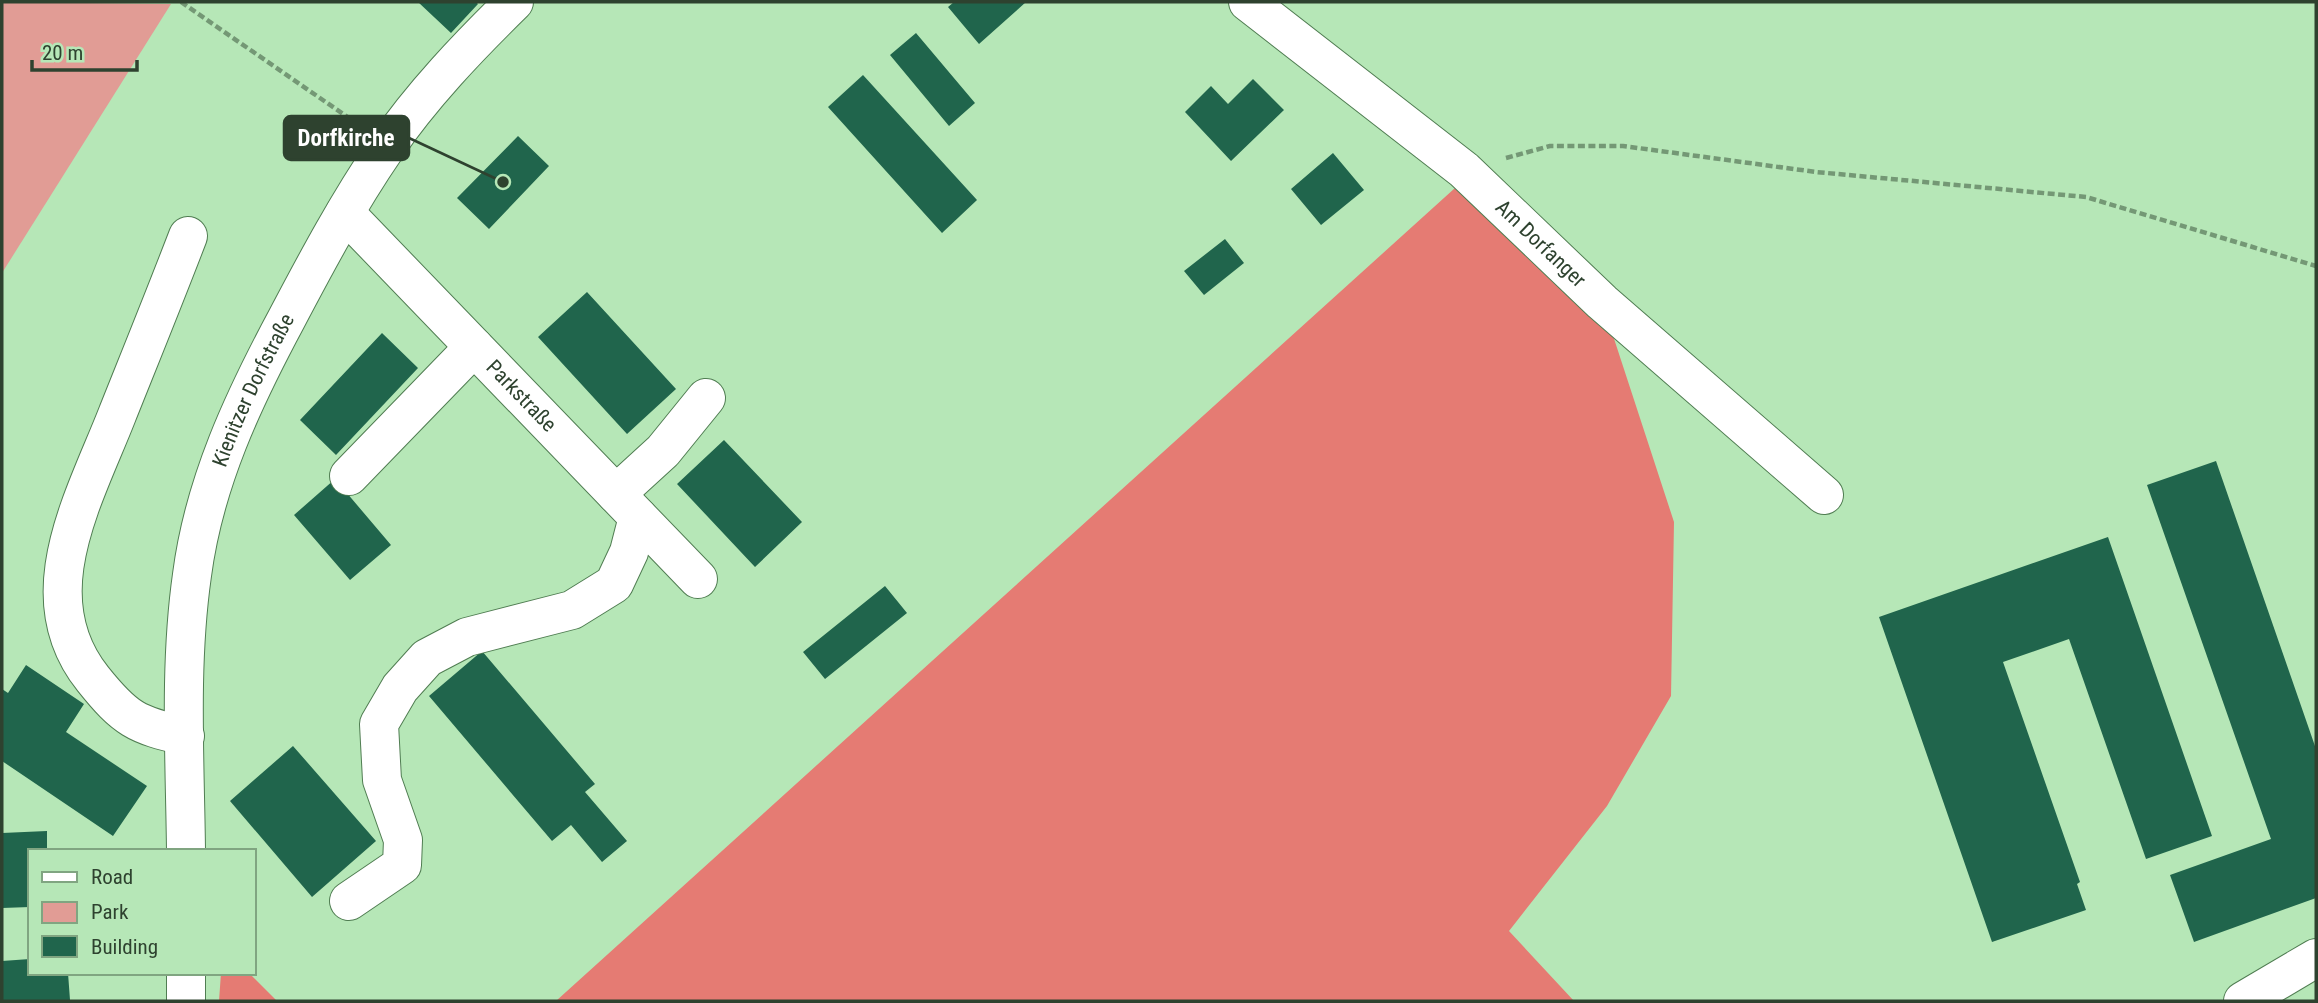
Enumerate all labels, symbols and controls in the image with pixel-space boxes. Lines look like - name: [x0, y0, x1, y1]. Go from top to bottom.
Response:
- scale bar: [32, 28, 136, 72]
- text: 20 m: [42, 41, 83, 65]
- callout: Dorfkirche: [284, 116, 409, 160]
- text: Dorfkirche: [298, 125, 394, 152]
- street label: Am Dorfanger: [1491, 195, 1591, 292]
- street label: Kienitzer Dorfstraße: [208, 310, 299, 470]
- street label: Parkstraße: [481, 355, 561, 437]
- legend: [28, 849, 256, 975]
- text: Road: [91, 865, 133, 889]
- text: Park: [91, 900, 129, 924]
- text: Building: [91, 935, 158, 959]

